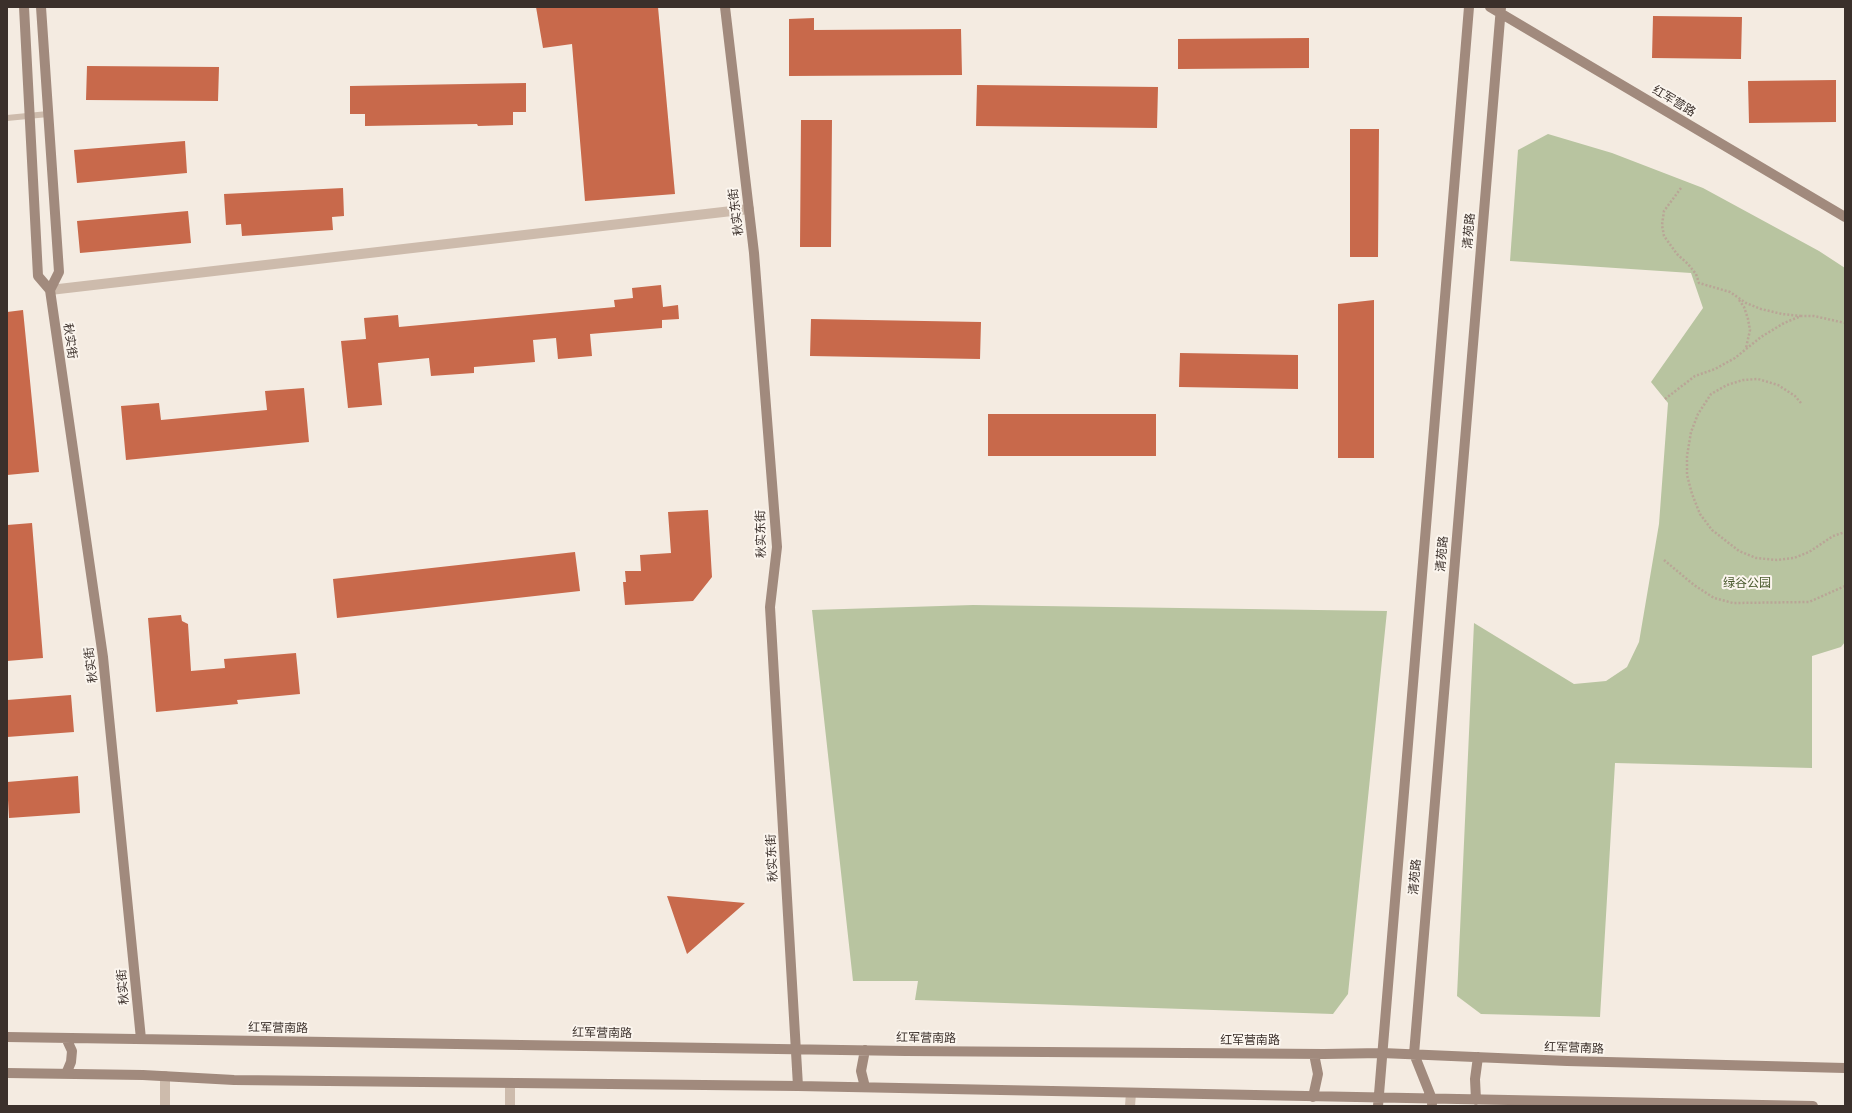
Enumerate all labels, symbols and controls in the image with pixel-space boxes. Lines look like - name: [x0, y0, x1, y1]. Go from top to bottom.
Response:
- street label: 红军营路: [1650, 82, 1698, 120]
- street label: 秋实东街: [726, 187, 746, 237]
- street label: 清苑路: [1460, 212, 1478, 250]
- street label: 秋实街: [60, 322, 80, 360]
- street label: 秋实东街: [753, 510, 769, 558]
- street label: 清苑路: [1433, 535, 1451, 573]
- park label: 绿谷公园: [1723, 576, 1771, 590]
- street label: 秋实街: [82, 646, 100, 684]
- street label: 秋实东街: [764, 834, 780, 882]
- street label: 清苑路: [1406, 858, 1424, 896]
- street label: 秋实街: [114, 968, 132, 1006]
- street label: 红军营南路: [248, 1020, 308, 1036]
- street label: 红军营南路: [572, 1025, 632, 1041]
- street label: 红军营南路: [896, 1030, 956, 1046]
- street label: 红军营南路: [1220, 1033, 1280, 1047]
- street label: 红军营南路: [1544, 1040, 1604, 1056]

